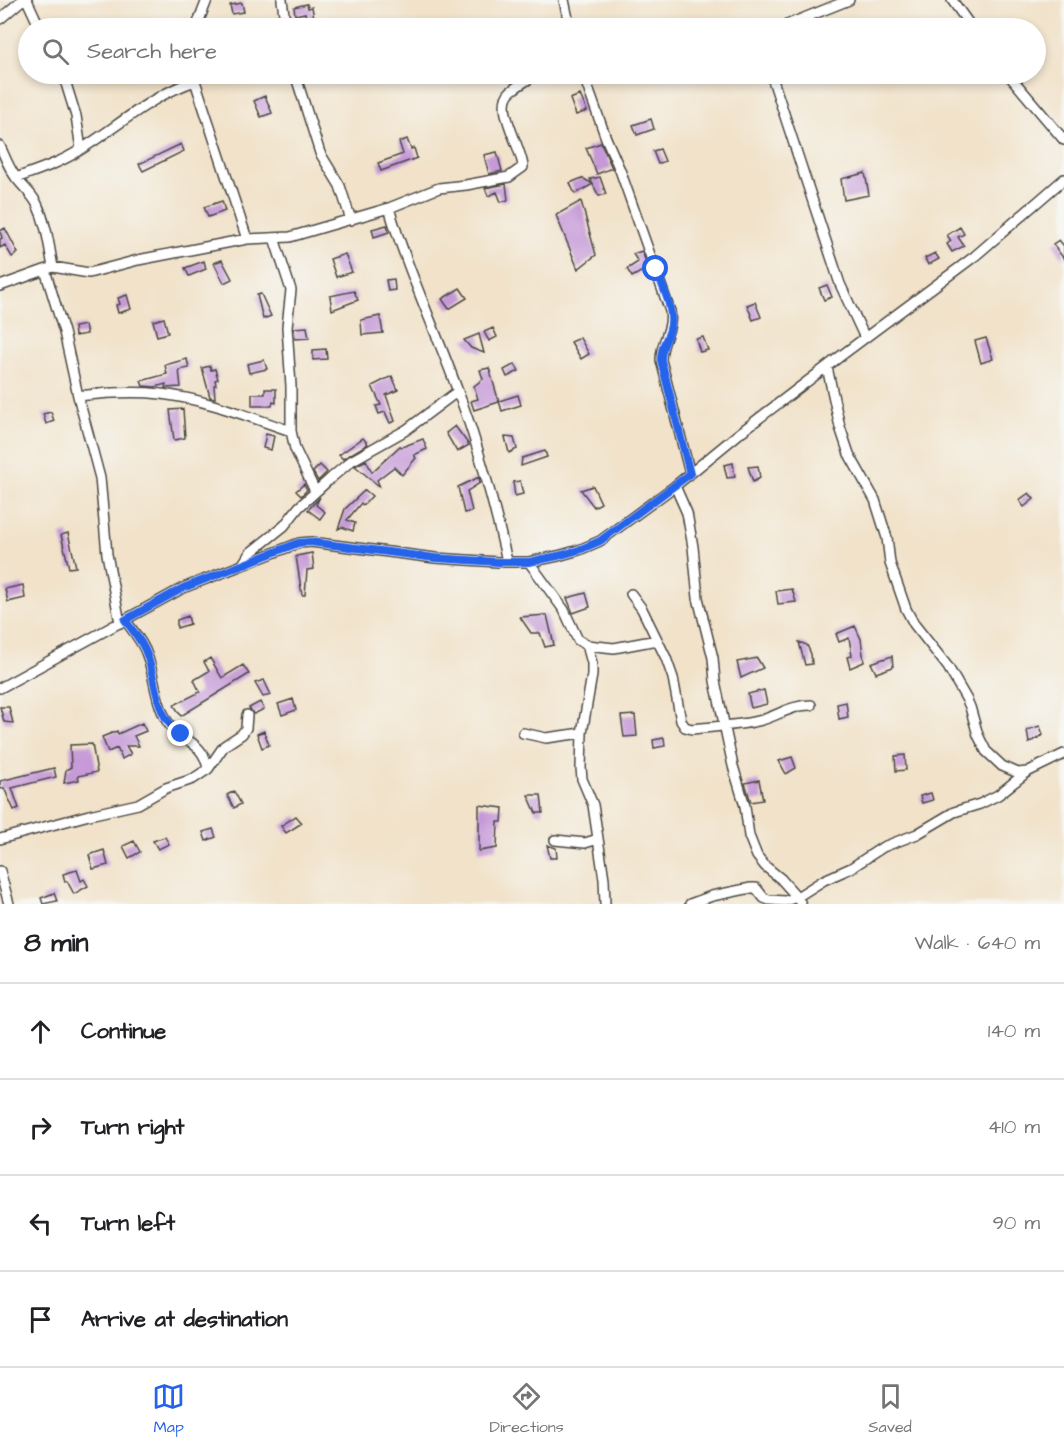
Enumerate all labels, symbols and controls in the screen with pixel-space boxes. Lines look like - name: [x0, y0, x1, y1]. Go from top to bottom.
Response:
- search box: [18, 18, 1046, 84]
- icon: search: [39, 35, 72, 68]
- text: Search here: [87, 36, 217, 67]
- route start: [642, 255, 668, 281]
- route end: [167, 720, 193, 746]
- text: 8 min: [24, 925, 88, 961]
- text: Walk · 640 m: [914, 929, 1040, 957]
- icon: ahead: [24, 1015, 57, 1048]
- text: Continue: [81, 1016, 166, 1047]
- text: 140 m: [988, 1017, 1040, 1045]
- icon: right: [24, 1111, 57, 1144]
- text: Turn right: [81, 1112, 184, 1143]
- text: 410 m: [988, 1113, 1040, 1141]
- icon: left: [24, 1207, 57, 1240]
- text: Turn left: [81, 1208, 175, 1239]
- text: 90 m: [992, 1209, 1040, 1237]
- icon: arrive: [24, 1303, 57, 1336]
- text: Arrive at destination: [81, 1304, 288, 1335]
- tab: Map: [152, 1380, 185, 1438]
- tab: Directions: [490, 1380, 564, 1438]
- tab: Saved: [868, 1380, 912, 1438]

